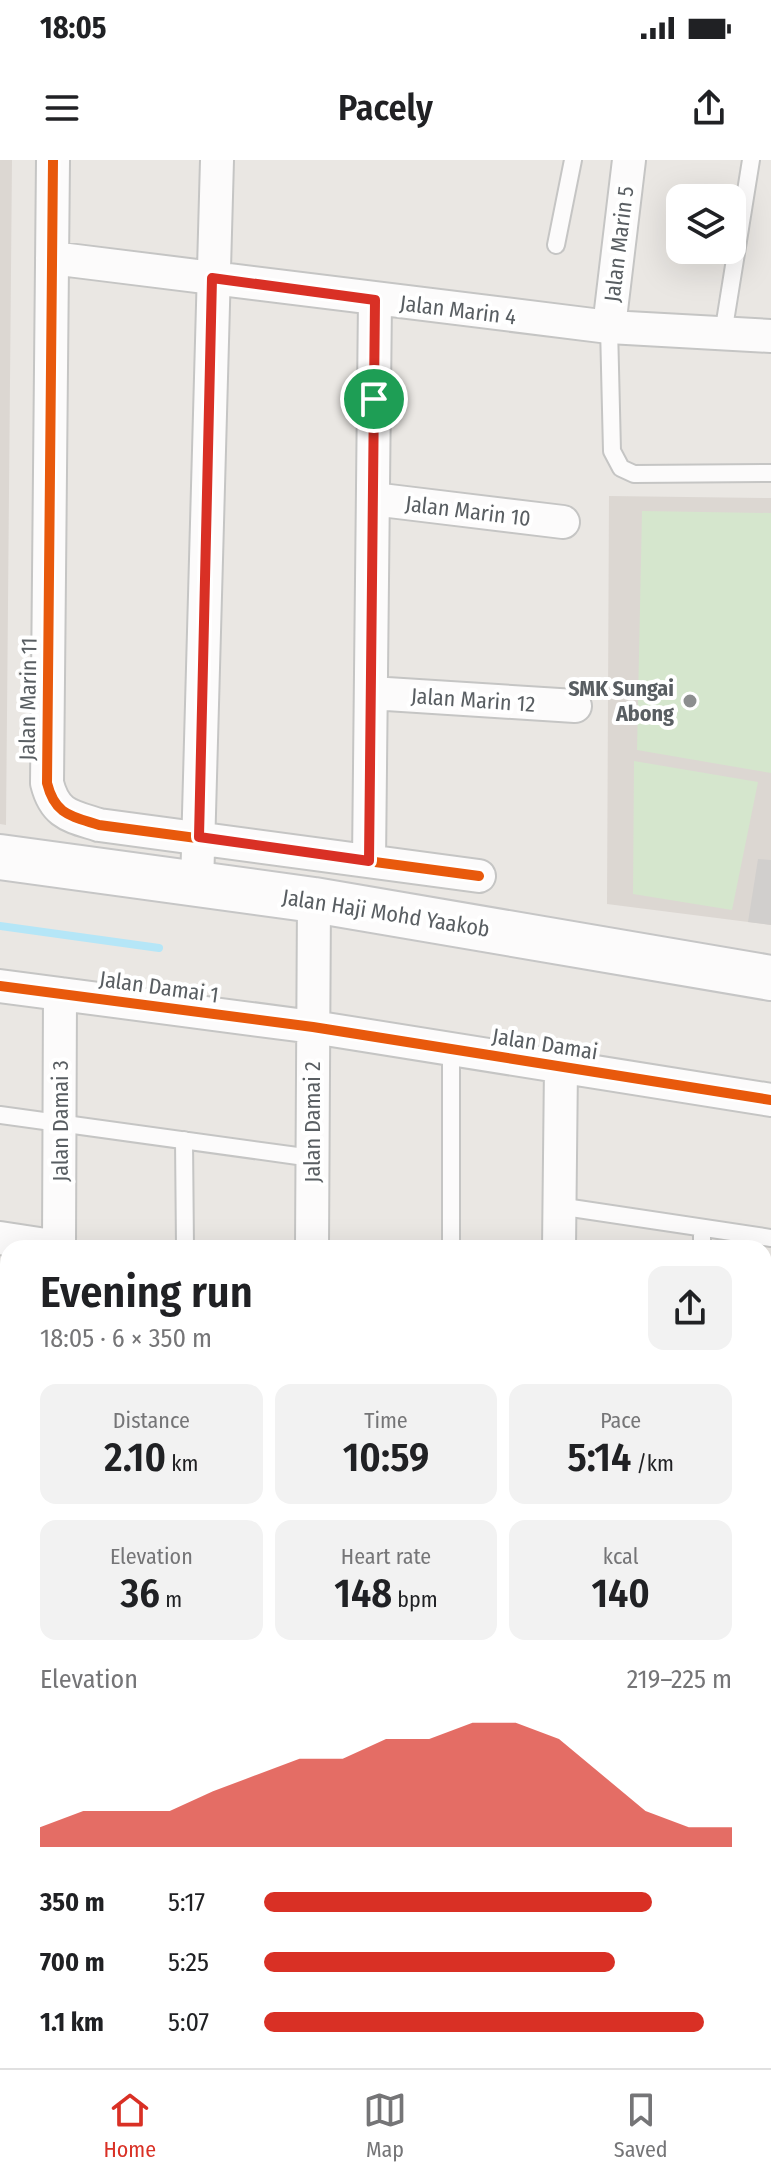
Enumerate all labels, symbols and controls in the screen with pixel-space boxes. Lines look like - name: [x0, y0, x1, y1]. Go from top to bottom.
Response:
- text: 18:05: [40, 10, 107, 46]
- icon: menu: [40, 86, 84, 130]
- text: Pacely: [338, 86, 433, 130]
- icon: share: [687, 86, 731, 130]
- map controls: [666, 184, 746, 264]
- button: layers: [666, 184, 746, 264]
- street label: Jalan Marin 5: [599, 185, 639, 303]
- street label: Jalan Marin 4: [398, 289, 518, 331]
- pin: [340, 365, 408, 433]
- icon: arrive: [352, 377, 396, 421]
- street label: Jalan Marin 10: [404, 490, 532, 532]
- street label: Jalan Marin 11: [13, 637, 43, 761]
- place label: SMK Sungai Abong: [568, 675, 674, 727]
- street label: Jalan Marin 12: [410, 682, 536, 718]
- marker: SMK Sungai Abong: [681, 692, 699, 710]
- street label: Jalan Haji Mohd Yaakob: [280, 883, 492, 943]
- street label: Jalan Damai 1: [98, 965, 220, 1009]
- street label: Jalan Damai: [490, 1022, 600, 1066]
- street label: Jalan Damai 3: [47, 1060, 74, 1182]
- street label: Jalan Damai 2: [299, 1061, 326, 1183]
- text: Evening run: [40, 1266, 253, 1319]
- button: share: [648, 1266, 732, 1350]
- text: 18:05 · 6 × 350 m: [40, 1323, 212, 1354]
- text: Distance: [113, 1407, 190, 1434]
- text: Time: [364, 1407, 408, 1434]
- text: Pace: [600, 1407, 641, 1434]
- text: 2.10: [104, 1434, 166, 1482]
- text: 10:59: [343, 1434, 429, 1482]
- text: 5:14: [567, 1434, 631, 1482]
- text: km: [166, 1450, 198, 1477]
- text: /km: [631, 1450, 674, 1477]
- text: Elevation: [110, 1543, 193, 1570]
- text: Heart rate: [341, 1543, 431, 1570]
- text: kcal: [603, 1543, 638, 1570]
- text: 36: [121, 1570, 160, 1618]
- text: 148: [334, 1570, 392, 1618]
- text: 140: [591, 1570, 650, 1618]
- text: m: [160, 1586, 182, 1613]
- text: bpm: [392, 1586, 438, 1613]
- text: Elevation: [40, 1664, 138, 1695]
- text: 219–225 m: [627, 1664, 732, 1695]
- text: 350 m: [40, 1887, 105, 1918]
- text: 5:17: [168, 1887, 205, 1918]
- text: 700 m: [40, 1947, 104, 1978]
- text: 5:25: [168, 1947, 209, 1978]
- text: 1.1 km: [40, 2007, 104, 2038]
- text: 5:07: [168, 2007, 209, 2038]
- tab: Home: [103, 2088, 156, 2163]
- tab: Map: [363, 2088, 407, 2163]
- tab: Saved: [614, 2088, 668, 2163]

